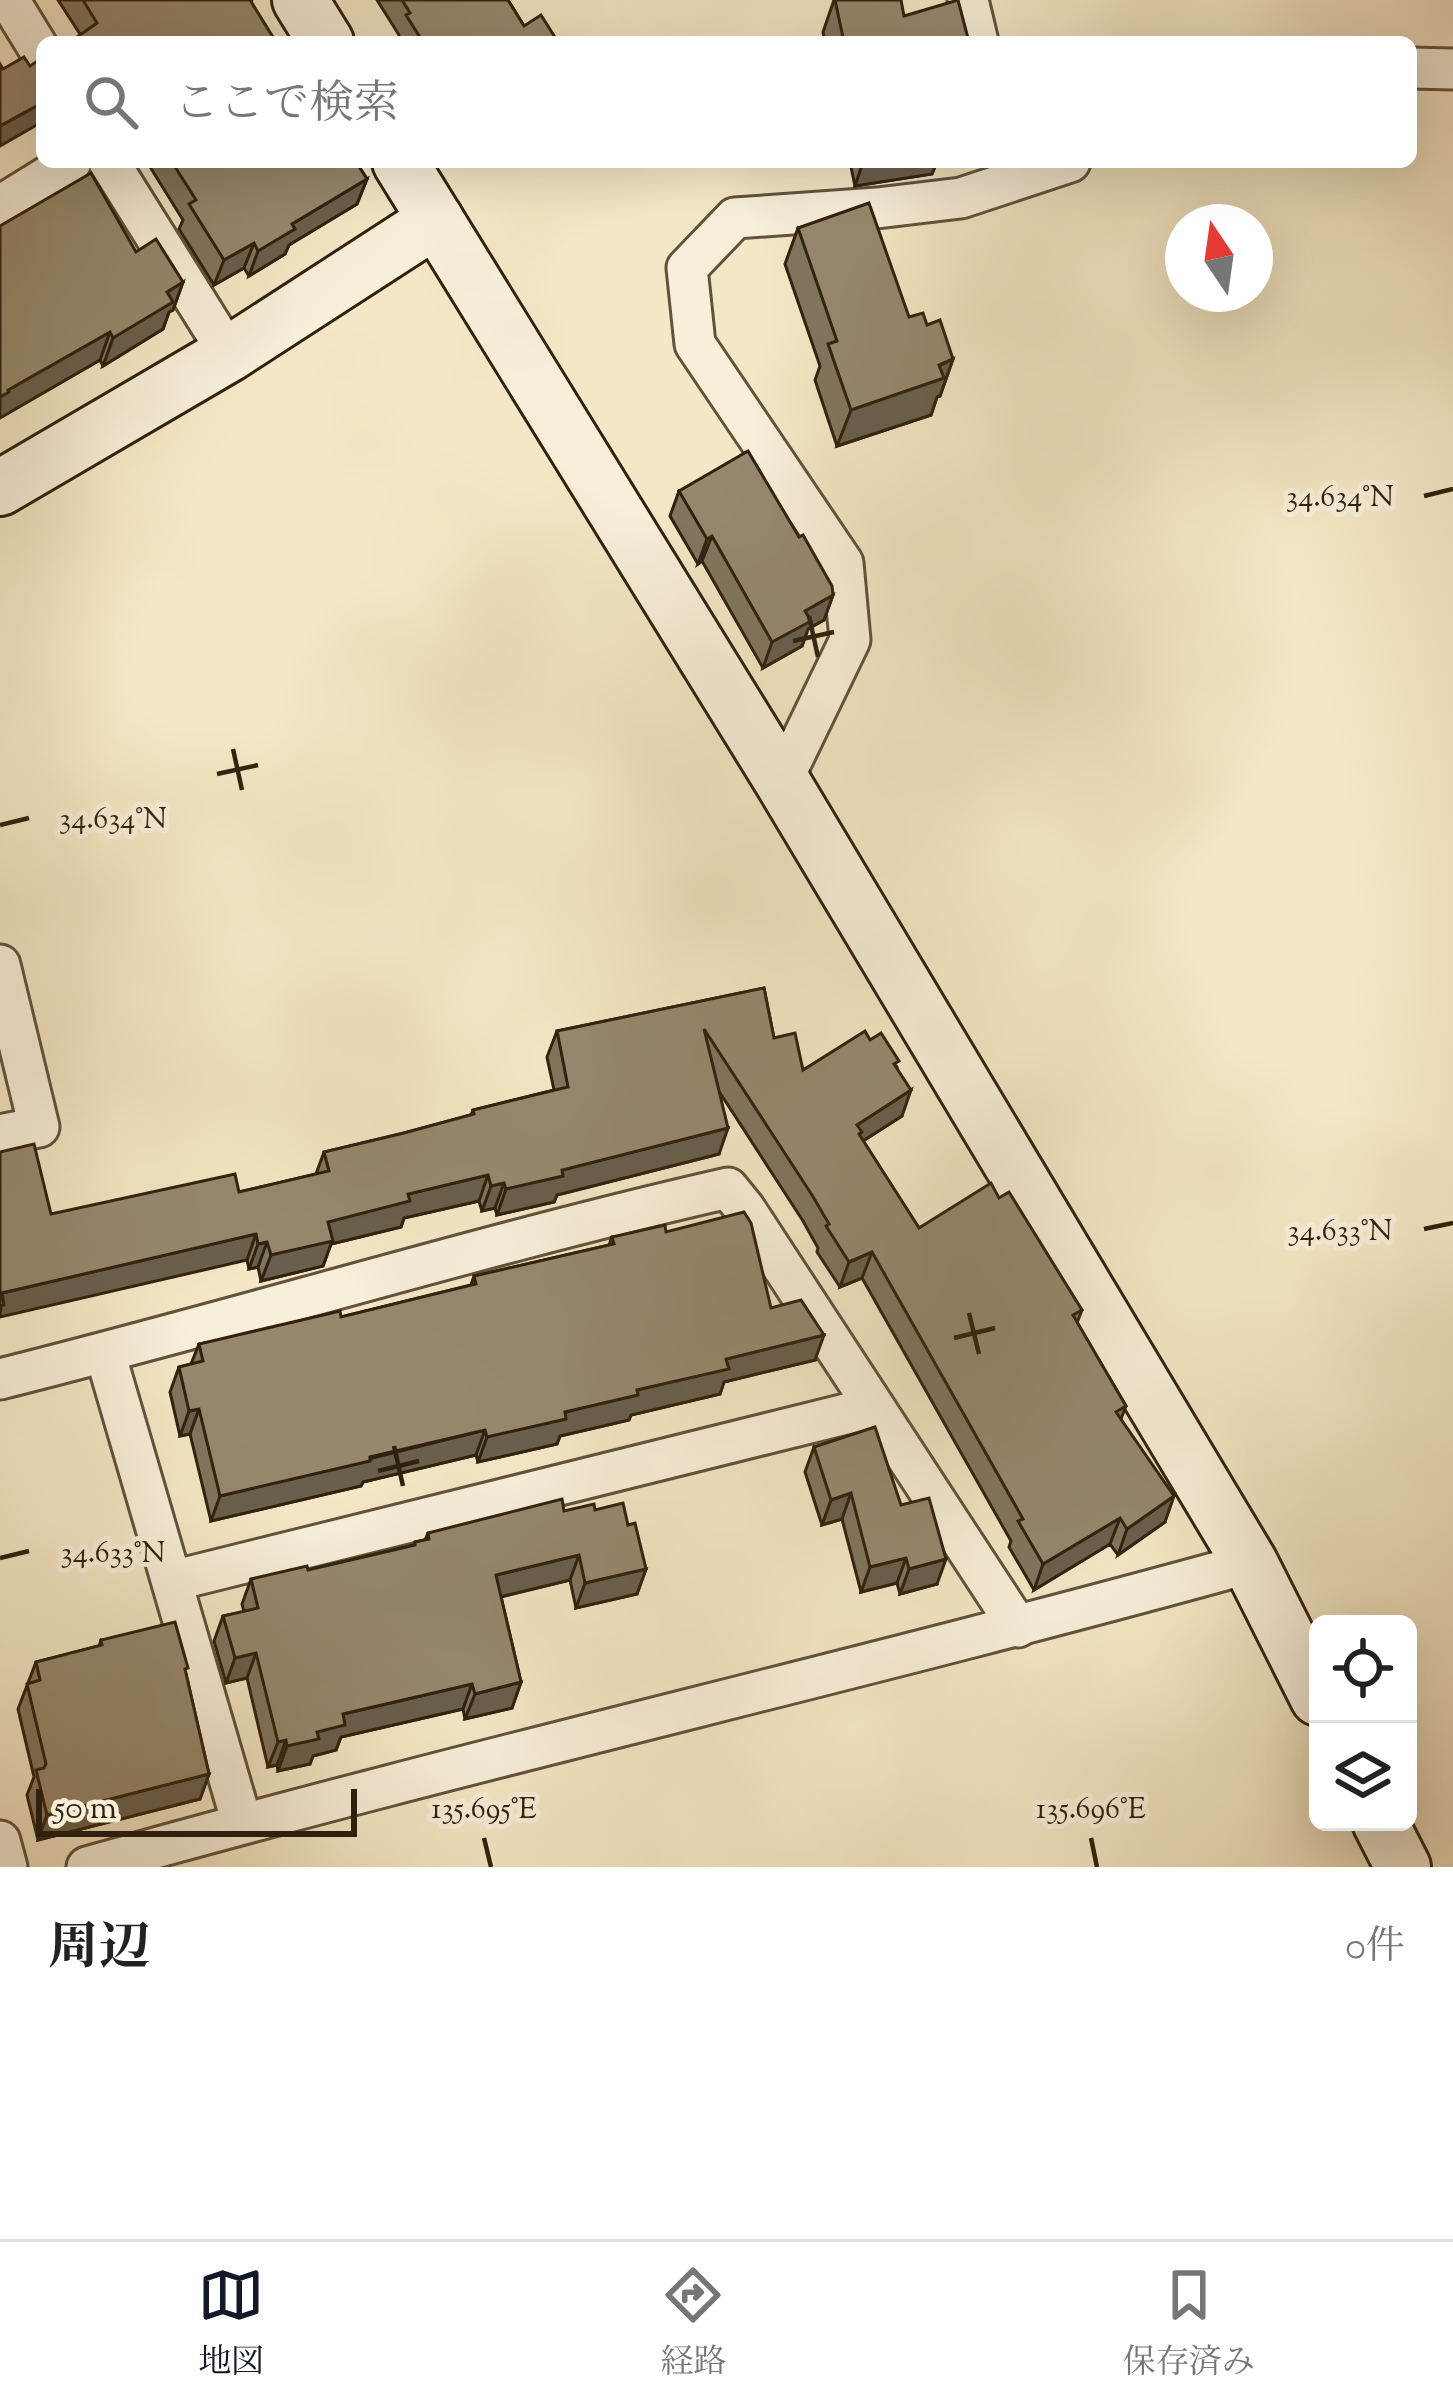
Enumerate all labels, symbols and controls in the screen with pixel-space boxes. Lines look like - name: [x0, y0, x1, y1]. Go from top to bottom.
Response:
- search box: [36, 36, 1417, 168]
- icon: search: [78, 69, 144, 135]
- text: ここで検索: [174, 74, 399, 139]
- north arrow: [1165, 204, 1273, 312]
- text: 34.634°N: [1286, 477, 1394, 520]
- text: 34.634°N: [59, 799, 167, 842]
- text: 34.633°N: [1288, 1211, 1392, 1254]
- text: 34.633°N: [61, 1533, 165, 1576]
- map controls: [1309, 1615, 1417, 1831]
- button: locate: [1309, 1615, 1417, 1723]
- button: layers: [1309, 1723, 1417, 1831]
- scale bar: [36, 1783, 357, 1836]
- text: 50 m: [54, 1786, 117, 1834]
- text: 135.695°E: [431, 1789, 537, 1832]
- text: 135.696°E: [1036, 1789, 1146, 1832]
- text: 周辺: [48, 1914, 150, 1987]
- text: 0件: [1345, 1921, 1405, 1977]
- tab: 地図: [198, 2262, 264, 2388]
- tab: 経路: [660, 2262, 726, 2388]
- tab: 保存済み: [1123, 2262, 1255, 2388]

